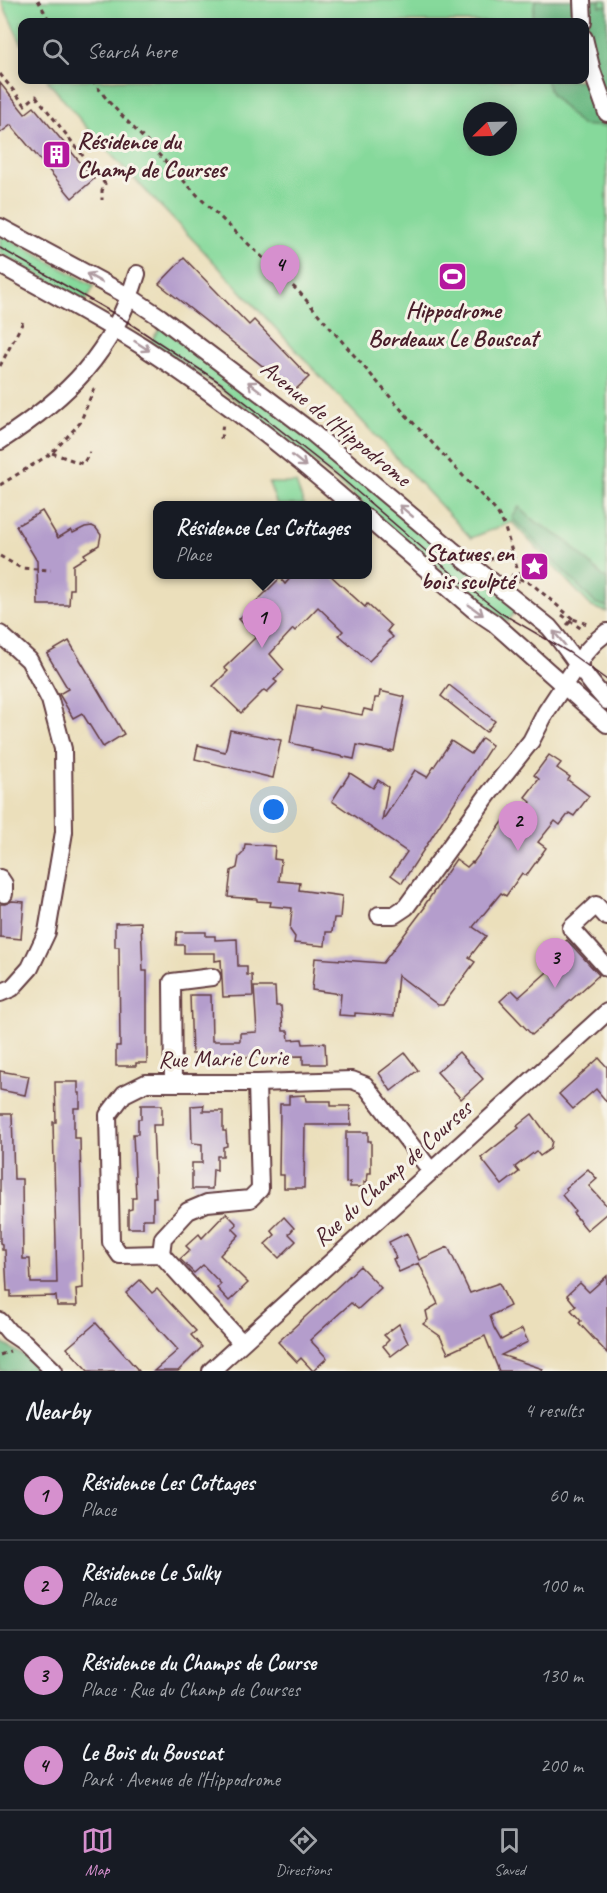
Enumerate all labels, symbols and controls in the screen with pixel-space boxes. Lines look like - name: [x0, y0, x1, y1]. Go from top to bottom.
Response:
- search box: [18, 18, 589, 84]
- icon: search: [39, 35, 72, 68]
- text: Search here: [87, 37, 177, 65]
- north arrow: [463, 102, 517, 156]
- place label: Résidence du Champ de Courses: [77, 126, 229, 184]
- building icon: Résidence du Champ de Courses: [40, 139, 72, 171]
- pin: 4: [260, 246, 300, 295]
- sports icon: Hippodrome Bordeaux Le Bouscat: [437, 261, 469, 293]
- one-way arrow: [86, 272, 103, 284]
- place label: Hippodrome Bordeaux Le Bouscat: [368, 295, 542, 353]
- one-way arrow: [133, 340, 150, 353]
- street label: Avenue de l'Hippodrome: [255, 353, 419, 494]
- one-way arrow: [247, 381, 263, 394]
- one-way arrow: [291, 454, 306, 468]
- popup: [153, 501, 372, 579]
- one-way arrow: [398, 504, 414, 517]
- text: Résidence Les Cottages: [176, 514, 349, 542]
- place label: Statues en bois sculpté: [421, 538, 518, 596]
- text: Place: [176, 542, 211, 567]
- place icon: Statues en bois sculpté: [519, 551, 551, 583]
- pin: 1: [242, 598, 282, 648]
- one-way arrow: [467, 604, 483, 617]
- one-way arrow: [552, 630, 565, 646]
- your location: [259, 795, 288, 824]
- pin: 2: [498, 802, 538, 851]
- pin: 3: [536, 938, 574, 988]
- street label: Rue Marie Curie: [158, 1042, 290, 1074]
- street label: Rue du Champ de Courses: [306, 1092, 479, 1253]
- text: Nearby: [24, 1394, 89, 1427]
- text: 4 results: [524, 1398, 583, 1423]
- text: Résidence Les Cottages: [81, 1469, 254, 1497]
- text: 1: [39, 1483, 48, 1508]
- text: 60 m: [549, 1483, 583, 1508]
- text: Place: [81, 1497, 116, 1522]
- text: Résidence Le Sulky: [81, 1559, 220, 1587]
- text: 2: [39, 1573, 48, 1598]
- text: 100 m: [540, 1573, 583, 1598]
- text: Place: [81, 1587, 116, 1612]
- text: Résidence du Champs de Course: [81, 1649, 316, 1677]
- text: 3: [39, 1663, 48, 1688]
- text: 130 m: [540, 1663, 583, 1688]
- text: Place · Rue du Champ de Courses: [81, 1677, 300, 1702]
- text: Le Bois du Bouscat: [81, 1739, 223, 1767]
- text: 4: [39, 1753, 48, 1778]
- text: 200 m: [540, 1753, 583, 1778]
- text: Park · Avenue de l'Hippodrome: [81, 1767, 280, 1792]
- tab: Map: [81, 1824, 114, 1880]
- tab: Directions: [276, 1824, 331, 1880]
- tab: Saved: [493, 1824, 526, 1880]

